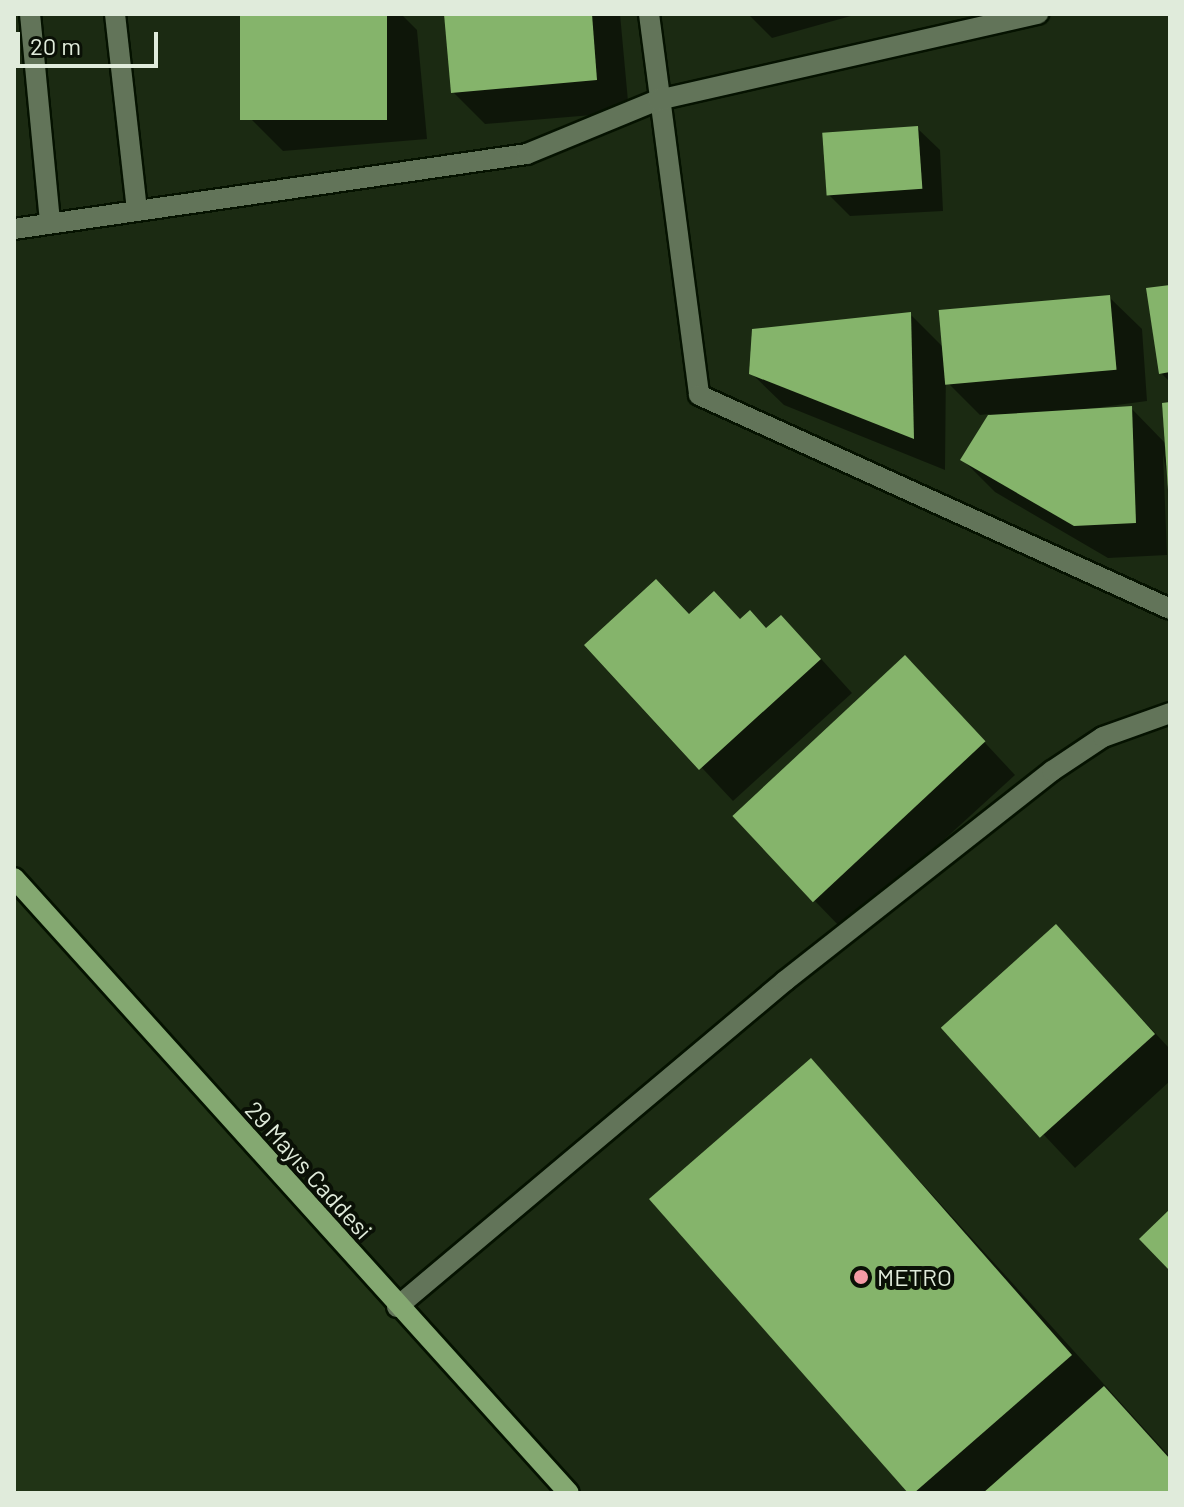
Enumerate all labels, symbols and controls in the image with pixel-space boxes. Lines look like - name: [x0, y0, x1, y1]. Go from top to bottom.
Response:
- scale bar: [20, 16, 162, 66]
- text: 20 m: [30, 31, 81, 60]
- street label: 29 Mayıs Caddesi: [240, 1095, 378, 1245]
- place label: METRO: [877, 1263, 952, 1291]
- marker: METRO: [852, 1268, 870, 1286]

